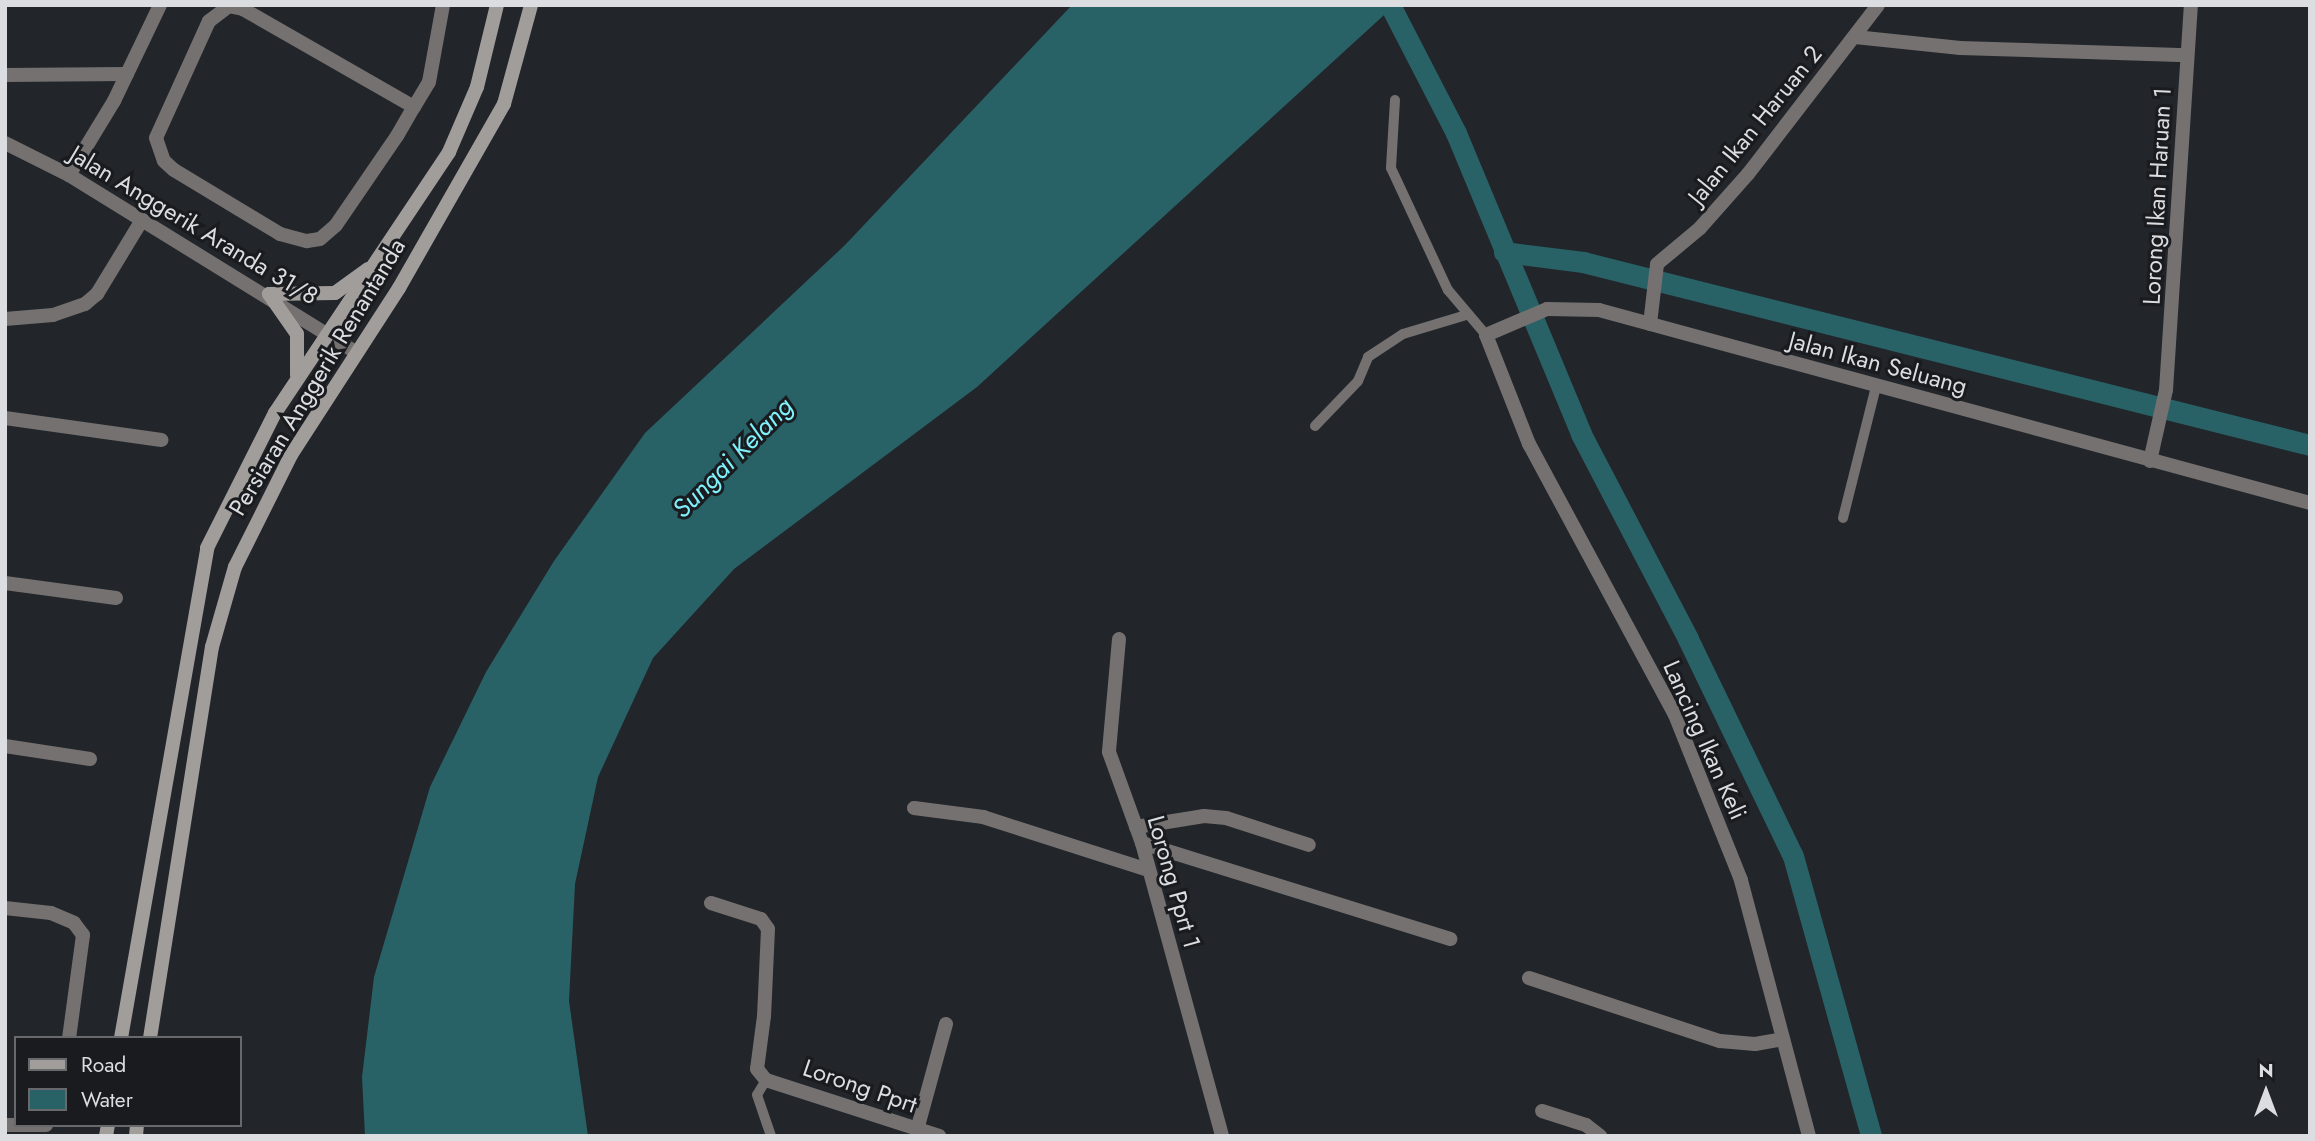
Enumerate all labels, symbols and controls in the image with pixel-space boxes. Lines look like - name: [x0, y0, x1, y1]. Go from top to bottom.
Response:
- street label: Jalan Ikan Haruan 2: [1682, 40, 1828, 210]
- street label: Lorong Ikan Haruan 1: [2137, 86, 2177, 306]
- street label: Jalan Anggerik Aranda 31/8: [65, 139, 323, 311]
- street label: Persiaran Anggerik Renantanda: [223, 233, 411, 521]
- street label: Jalan Ikan Seluang: [1786, 325, 1970, 401]
- water label: Sungai Kelang: [666, 391, 800, 525]
- street label: Lancing Ikan Keli: [1657, 656, 1753, 824]
- street label: Lorong Pprt 1: [1141, 812, 1207, 952]
- legend: [14, 1036, 242, 1127]
- text: Road: [81, 1050, 126, 1080]
- street label: Lorong Pprt: [799, 1053, 921, 1119]
- north arrow: [2231, 1057, 2301, 1127]
- text: N: [2258, 1057, 2274, 1084]
- text: Water: [81, 1085, 133, 1115]

